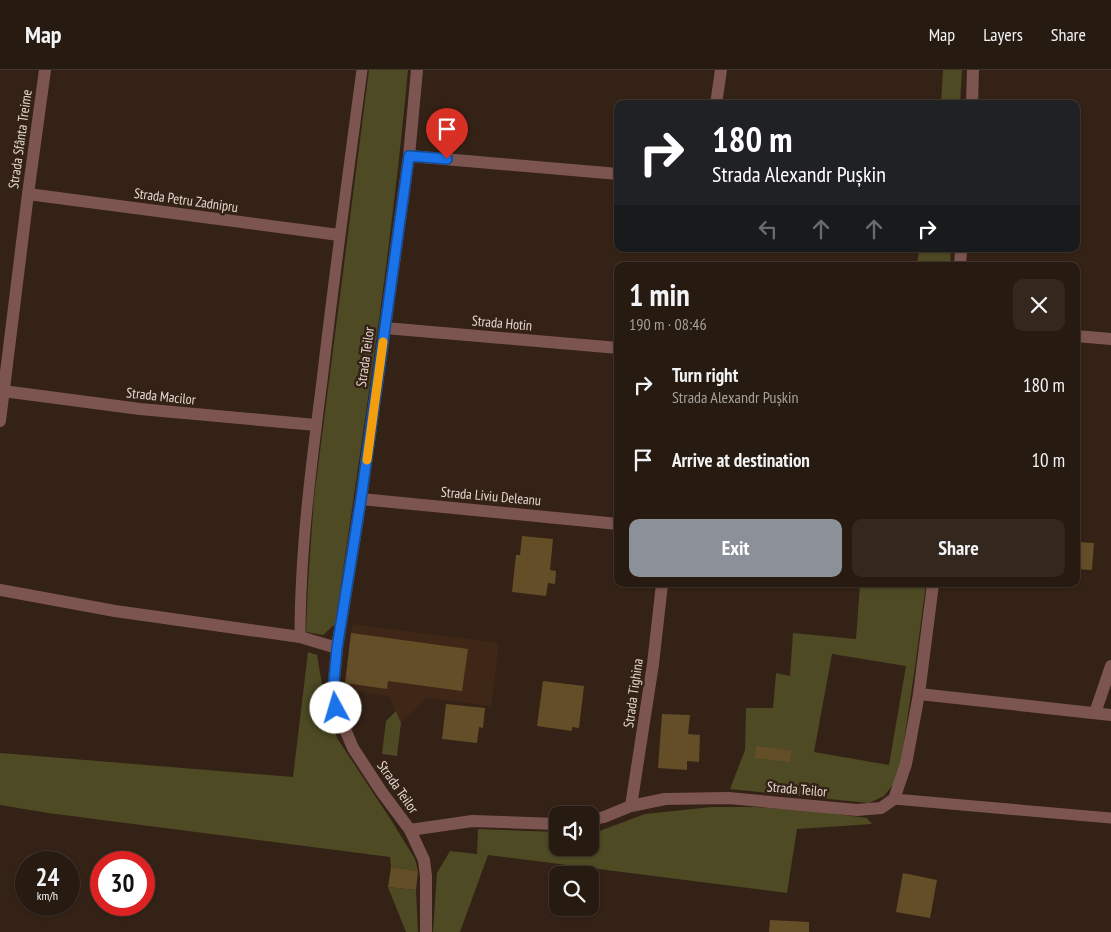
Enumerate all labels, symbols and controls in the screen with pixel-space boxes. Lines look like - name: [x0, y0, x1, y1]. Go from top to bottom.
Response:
- text: Map: [25, 19, 62, 50]
- text: Map: [929, 23, 955, 46]
- text: Layers: [983, 23, 1023, 46]
- text: Share: [1051, 23, 1086, 46]
- street label: Strada Sfânta Treime: [4, 88, 36, 190]
- pin: [426, 108, 468, 159]
- icon: arrive: [433, 115, 461, 143]
- text: 180 m: [712, 116, 793, 162]
- icon: right: [629, 120, 694, 185]
- text: Strada Alexandr Pușkin: [712, 160, 886, 188]
- street label: Strada Petru Zadnipru: [133, 184, 239, 216]
- icon: left: [754, 215, 782, 243]
- icon: ahead: [807, 215, 835, 243]
- icon: ahead: [860, 215, 888, 243]
- icon: right: [913, 215, 941, 243]
- text: 1 min: [629, 275, 690, 314]
- button: close: [1013, 279, 1065, 331]
- street label: Strada Hotin: [471, 311, 533, 335]
- text: 190 m · 08:46: [629, 314, 707, 334]
- street label: Strada Teilor: [352, 326, 378, 388]
- text: Turn right: [672, 363, 738, 387]
- icon: right: [629, 371, 657, 399]
- text: 180 m: [1023, 373, 1065, 397]
- street label: Strada Macilor: [125, 383, 197, 409]
- text: Strada Alexandr Pușkin: [672, 387, 799, 407]
- icon: arrive: [629, 446, 657, 474]
- text: Arrive at destination: [672, 448, 810, 472]
- text: 10 m: [1032, 448, 1065, 472]
- street label: Strada Liviu Deleanu: [440, 483, 542, 509]
- button: Exit: [629, 519, 842, 577]
- button: Share: [852, 519, 1065, 577]
- street label: Strada Tighina: [619, 657, 647, 729]
- position arrow: [309, 681, 361, 733]
- street label: Strada Teilor: [373, 757, 423, 817]
- street label: Strada Teilor: [766, 777, 828, 801]
- map controls: [549, 806, 599, 916]
- button: sound: [549, 806, 599, 856]
- speed limit sign: 30: [90, 851, 155, 916]
- text: 24: [36, 861, 59, 893]
- button: search: [549, 866, 599, 916]
- text: km/h: [37, 888, 58, 903]

